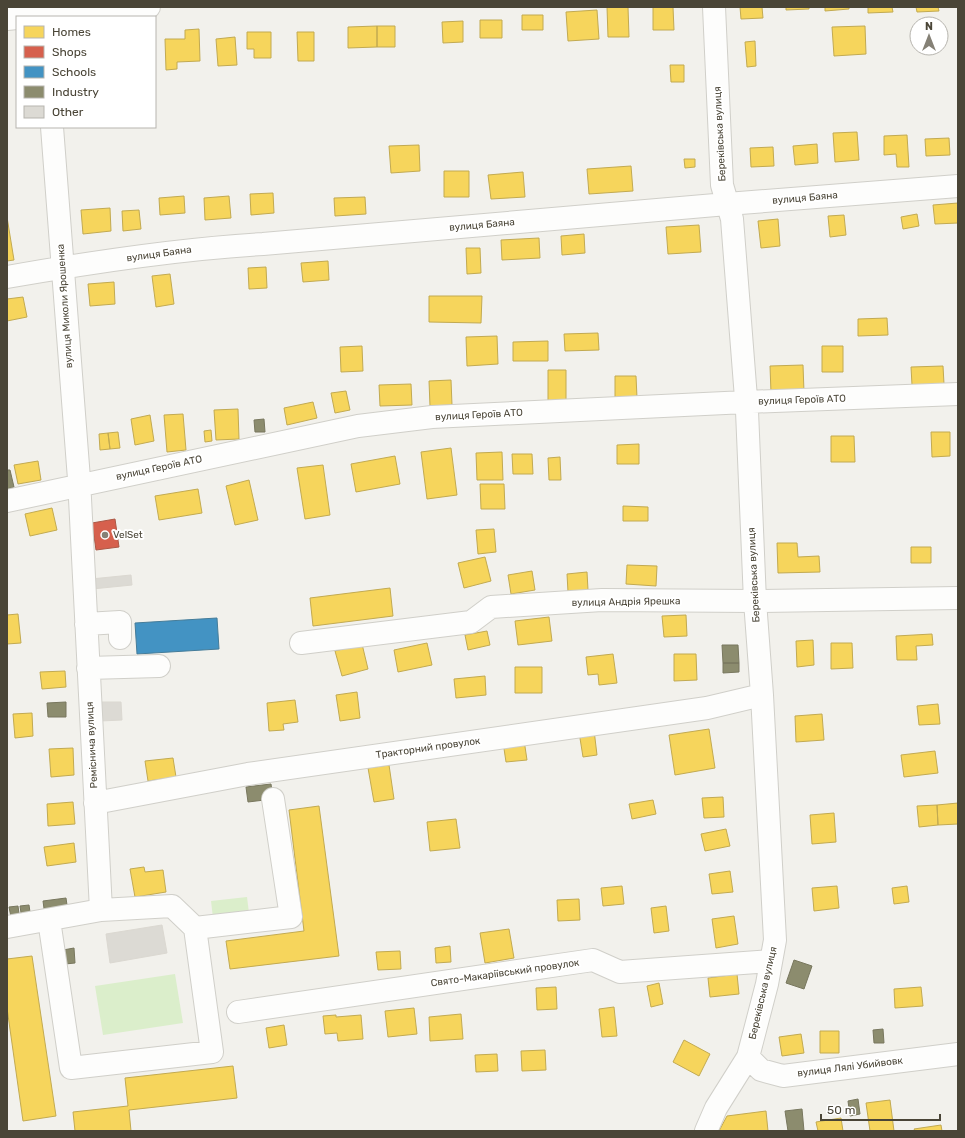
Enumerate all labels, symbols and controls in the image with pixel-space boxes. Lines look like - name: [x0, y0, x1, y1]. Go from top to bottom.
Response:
- legend: [16, 16, 156, 128]
- north arrow: [909, 16, 949, 56]
- text: N: [925, 20, 933, 33]
- text: Homes: [52, 25, 91, 39]
- text: Shops: [52, 45, 87, 59]
- text: Schools: [52, 65, 96, 79]
- text: Industry: [52, 85, 99, 99]
- street label: Береківська вулиця: [712, 86, 728, 182]
- text: Other: [52, 105, 84, 119]
- street label: вулиця Баяна: [772, 189, 838, 207]
- street label: вулиця Баяна: [449, 216, 515, 234]
- street label: вулиця Миколи Ярошенка: [55, 243, 75, 369]
- street label: вулиця Баяна: [126, 243, 192, 265]
- street label: вулиця Героїв АТО: [758, 392, 846, 408]
- street label: вулиця Героїв АТО: [435, 407, 523, 423]
- street label: вулиця Героїв АТО: [115, 453, 203, 483]
- street label: Береківська вулиця: [746, 527, 762, 623]
- place label: VelSet: [113, 529, 143, 541]
- marker: VelSet: [100, 530, 110, 540]
- street label: вулиця Андрія Ярешка: [572, 595, 680, 609]
- street label: Реміснича вулиця: [84, 701, 100, 789]
- street label: Тракторний провулок: [375, 735, 482, 761]
- street label: Береківська вулиця: [746, 945, 780, 1041]
- street label: Свято-Макаріївський провулок: [430, 957, 581, 989]
- street label: вулиця Лялі Убийвовк: [797, 1055, 904, 1079]
- scale bar: [821, 1096, 940, 1122]
- text: 50 m: [827, 1103, 855, 1117]

